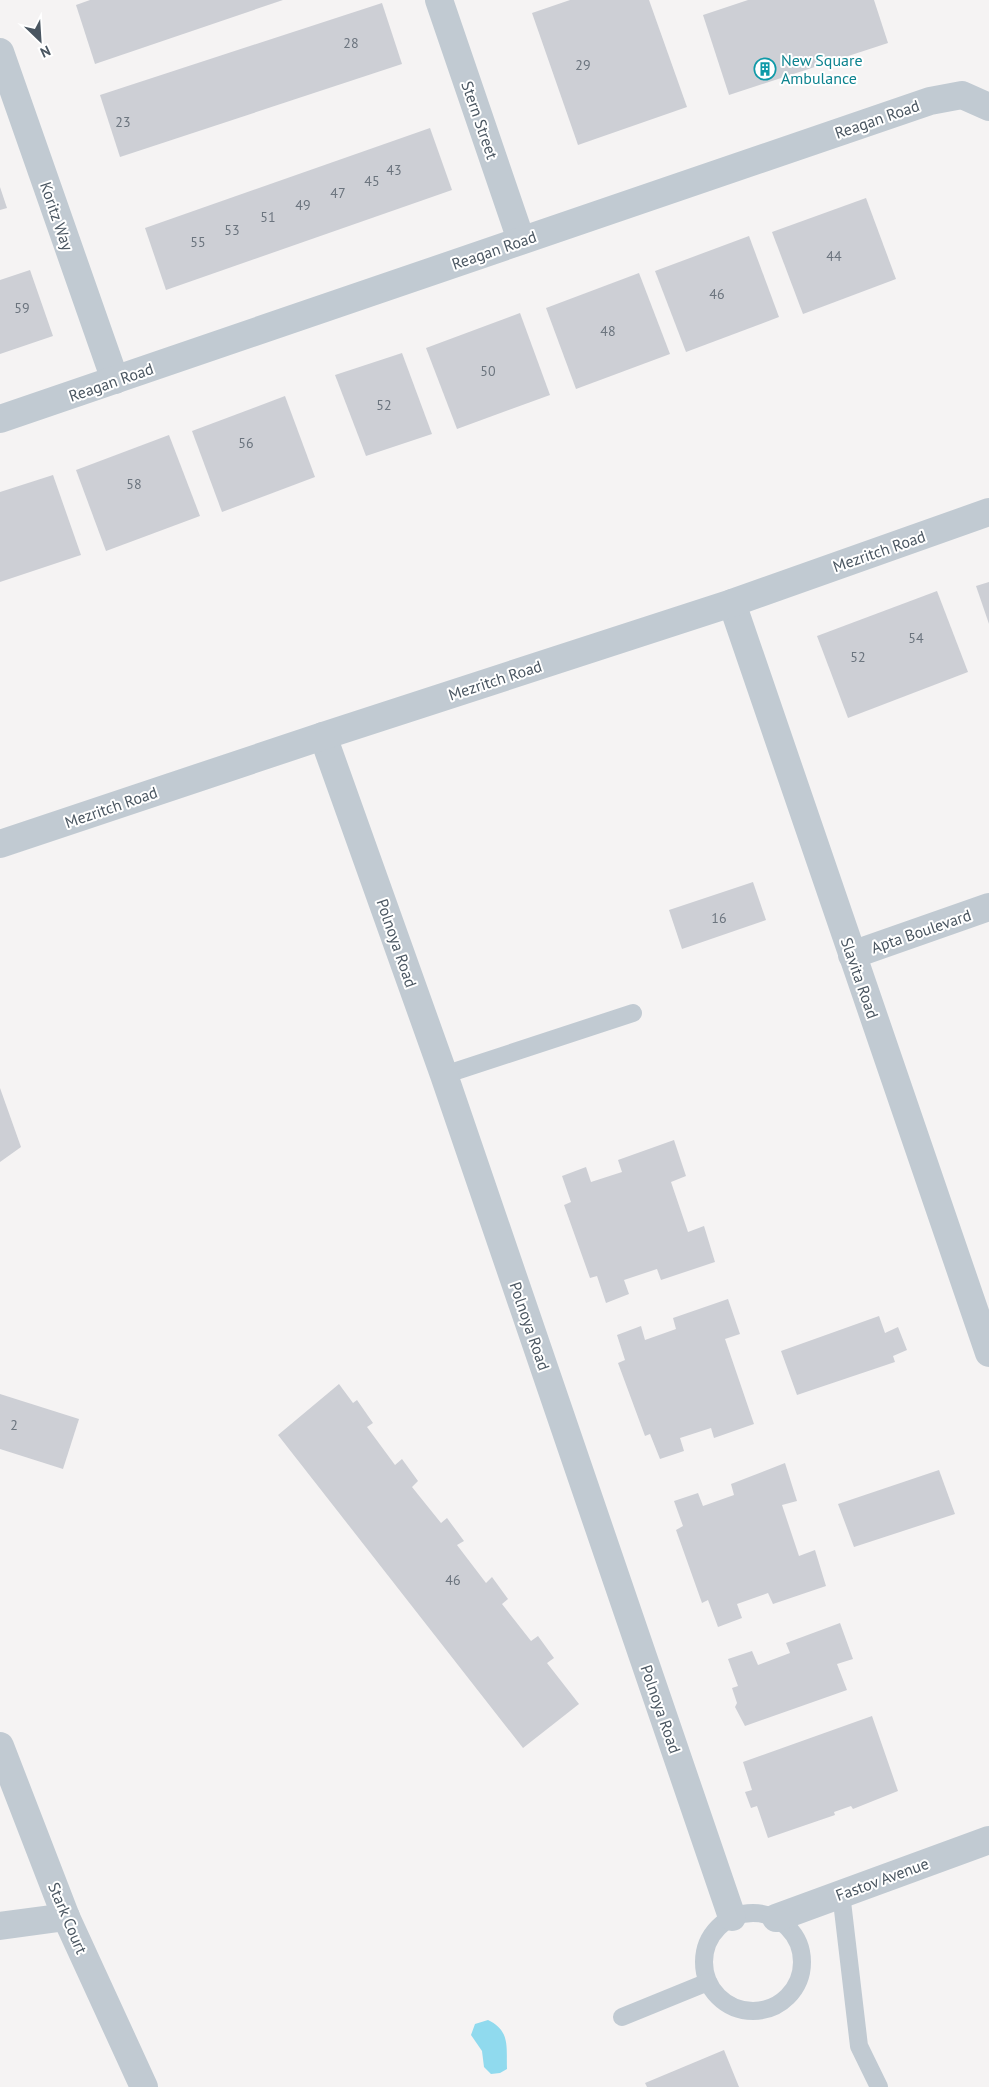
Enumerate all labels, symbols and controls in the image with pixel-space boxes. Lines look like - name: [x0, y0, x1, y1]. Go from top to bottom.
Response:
- north arrow: [15, 15, 65, 65]
- house number: 28: [343, 34, 359, 52]
- text: N: [38, 42, 53, 62]
- place label: New Square Ambulance: [781, 50, 863, 88]
- house number: 29: [575, 56, 591, 74]
- building icon: New Square Ambulance: [753, 57, 777, 81]
- street label: Stern Street: [457, 78, 503, 162]
- street label: Reagan Road: [832, 95, 922, 143]
- house number: 23: [115, 113, 131, 131]
- house number: 43: [386, 161, 402, 179]
- house number: 45: [364, 172, 380, 190]
- street label: Koritz Way: [36, 179, 78, 253]
- house number: 47: [330, 184, 346, 202]
- house number: 49: [295, 196, 311, 214]
- house number: 51: [260, 208, 276, 226]
- house number: 53: [224, 221, 240, 239]
- street label: Reagan Road: [449, 226, 539, 274]
- house number: 55: [190, 233, 206, 251]
- house number: 44: [826, 247, 842, 265]
- house number: 46: [709, 285, 725, 303]
- house number: 59: [14, 299, 30, 317]
- house number: 48: [600, 322, 616, 340]
- street label: Reagan Road: [66, 358, 156, 406]
- house number: 50: [480, 362, 496, 380]
- house number: 52: [376, 396, 392, 414]
- house number: 56: [238, 434, 254, 452]
- house number: 58: [126, 475, 142, 493]
- street label: Mezritch Road: [830, 526, 928, 576]
- house number: 54: [908, 629, 924, 647]
- house number: 52: [850, 648, 866, 666]
- street label: Mezritch Road: [446, 656, 544, 704]
- street label: Mezritch Road: [62, 782, 160, 832]
- street label: Polnoya Road: [373, 896, 421, 990]
- street label: Apta Boulevard: [868, 905, 974, 957]
- house number: 16: [711, 909, 727, 927]
- street label: Slavita Road: [837, 935, 883, 1021]
- street label: Polnoya Road: [506, 1279, 554, 1373]
- house number: 2: [10, 1416, 18, 1434]
- house number: 46: [445, 1571, 461, 1589]
- street label: Polnoya Road: [637, 1662, 685, 1756]
- street label: Fastov Avenue: [833, 1853, 931, 1905]
- street label: Stark Court: [44, 1879, 92, 1957]

